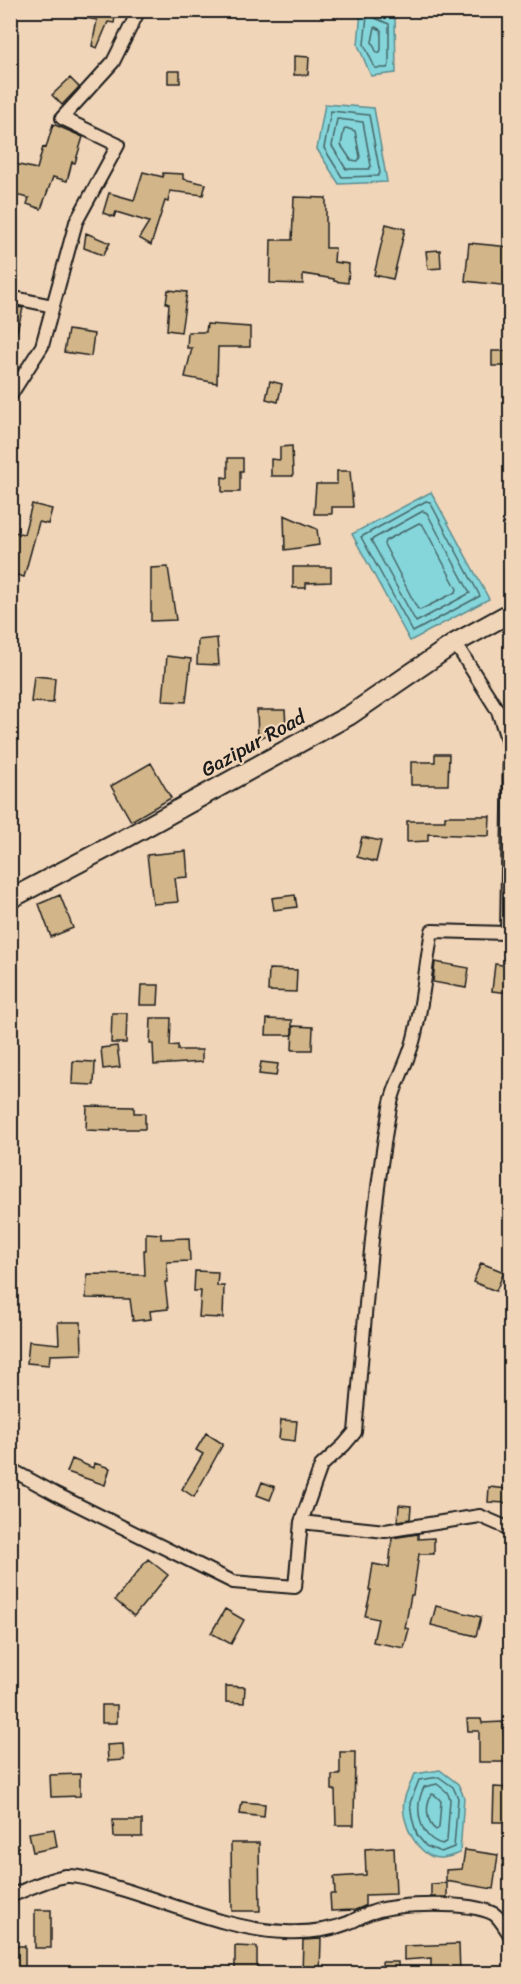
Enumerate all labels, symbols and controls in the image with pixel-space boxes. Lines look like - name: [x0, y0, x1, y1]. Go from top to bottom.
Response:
- street label: Gazipur Road: [194, 700, 313, 787]

